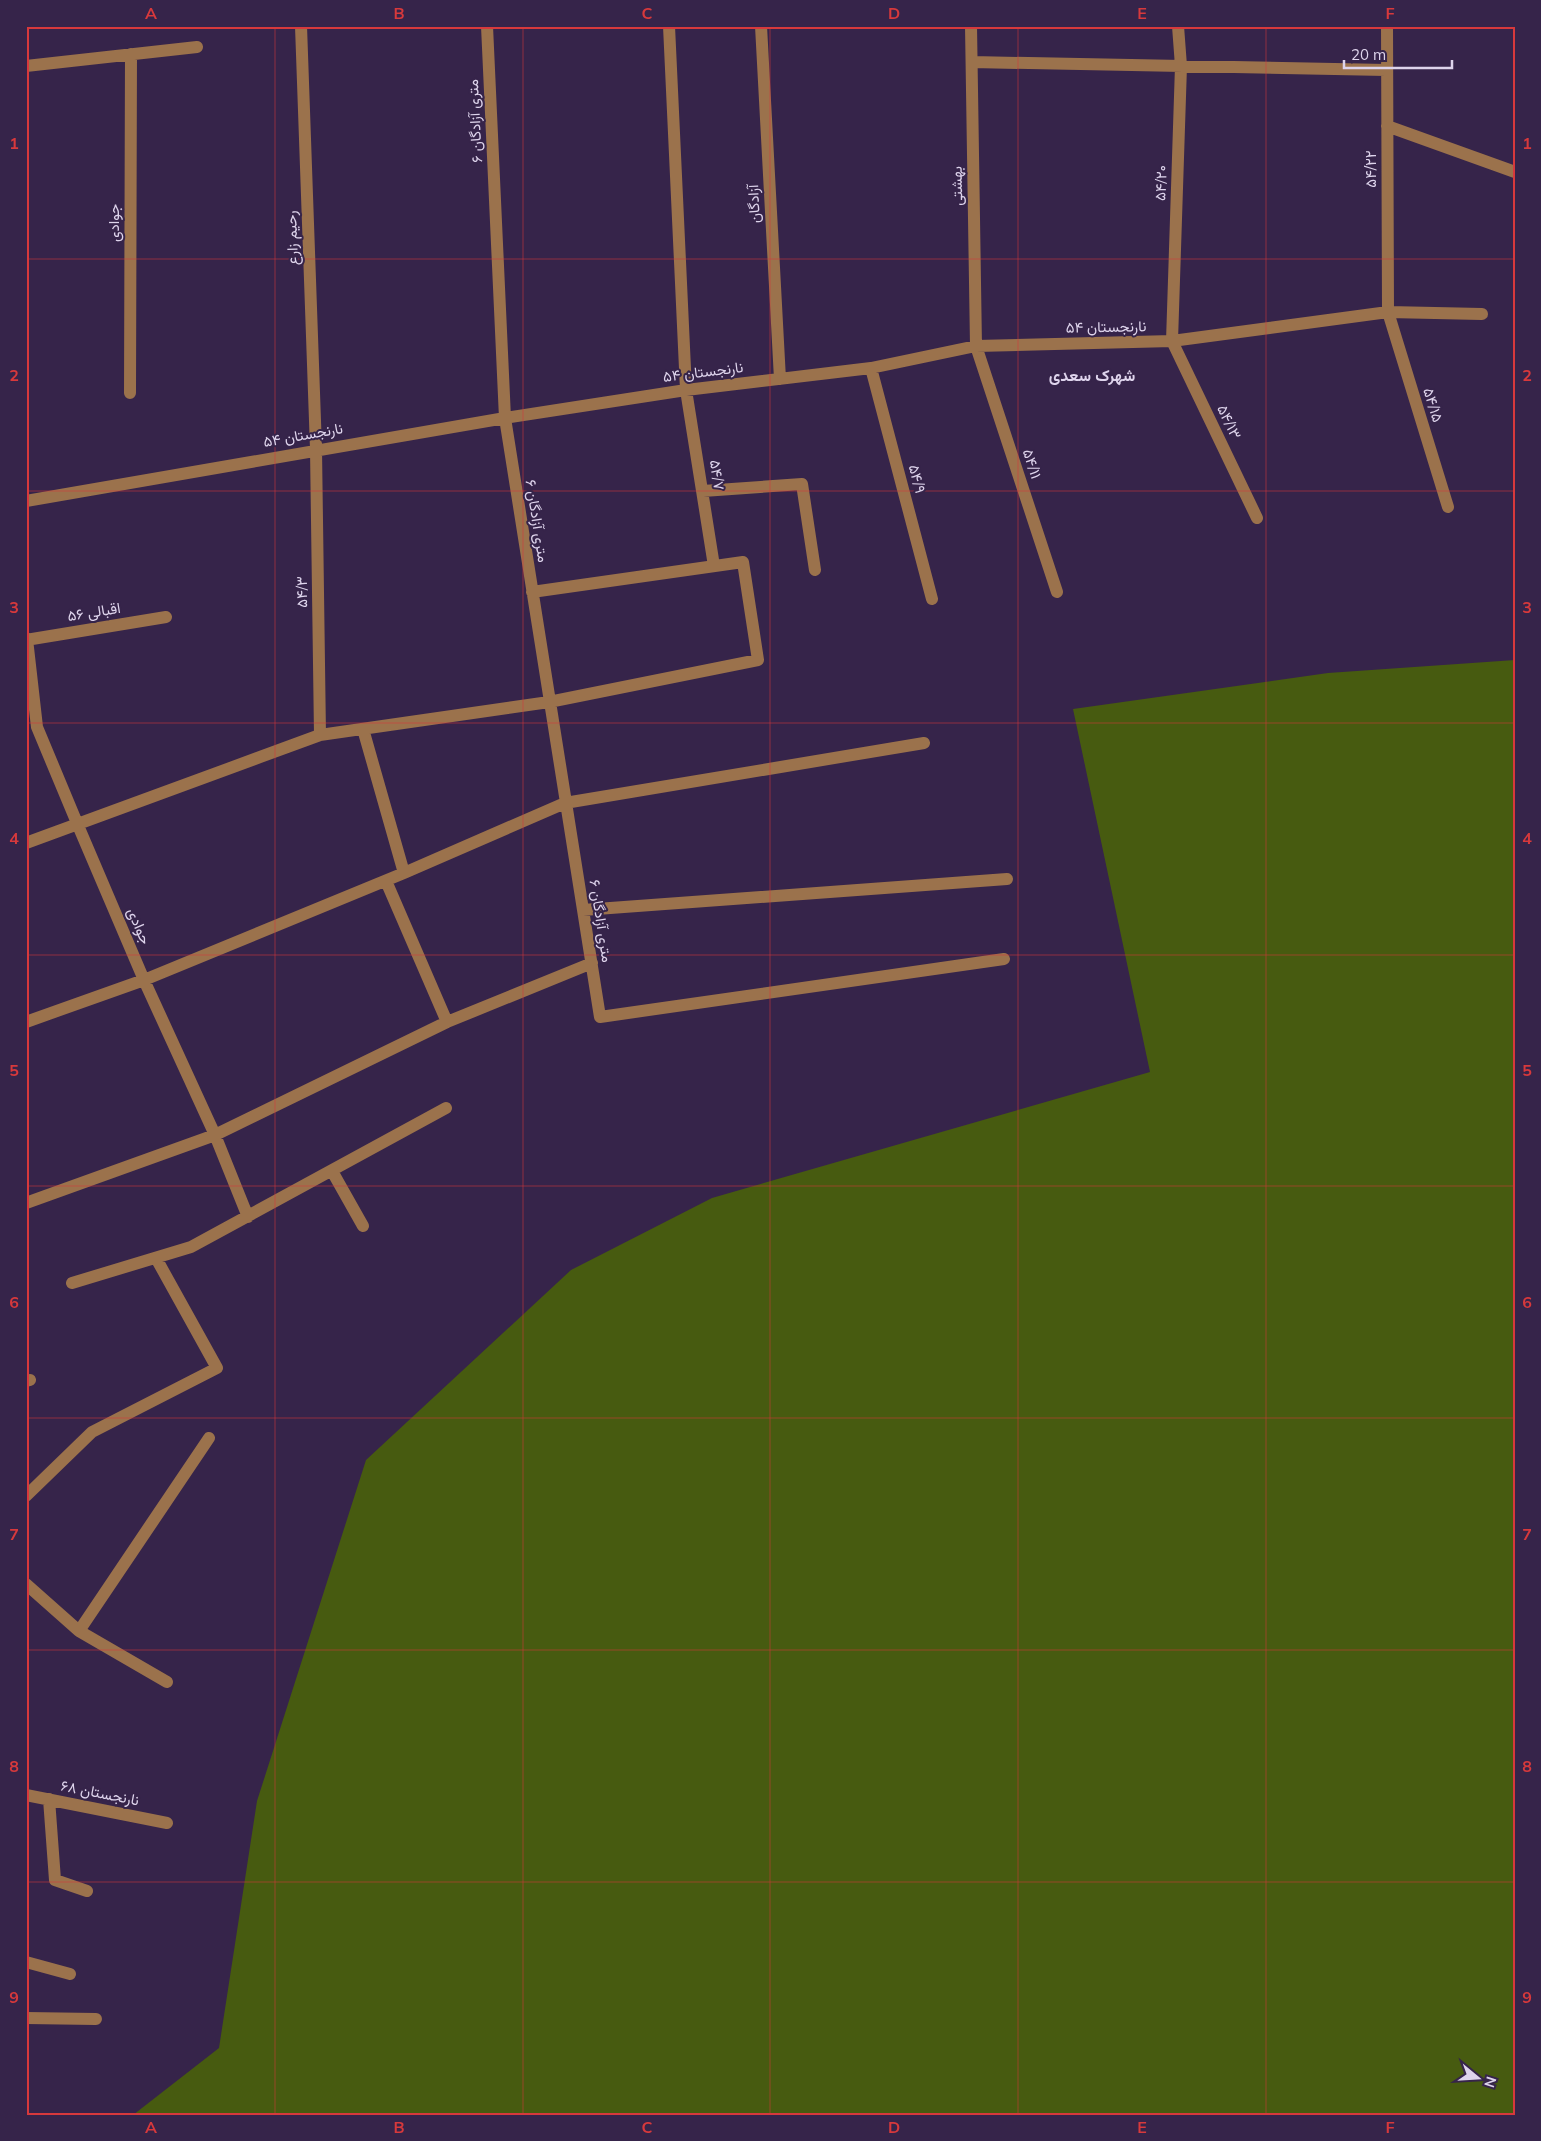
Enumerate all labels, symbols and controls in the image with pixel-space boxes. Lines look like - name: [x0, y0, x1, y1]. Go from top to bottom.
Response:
- text: A: [145, 3, 157, 23]
- text: B: [393, 3, 405, 23]
- text: C: [642, 3, 653, 23]
- text: D: [888, 3, 900, 23]
- text: E: [1137, 3, 1147, 23]
- text: F: [1385, 3, 1395, 23]
- scale bar: [1344, 38, 1451, 70]
- text: 20 m: [1351, 45, 1386, 64]
- street label: ۶ متری آزادگان: [463, 79, 487, 163]
- text: 1: [9, 133, 19, 153]
- text: 1: [1522, 133, 1532, 153]
- street label: ۵۴/۲۲: [1361, 150, 1380, 188]
- street label: ۵۴/۲۰: [1150, 165, 1171, 201]
- street label: بهشتی: [947, 166, 967, 206]
- street label: آزادگان: [743, 183, 764, 224]
- street label: جوادی: [104, 204, 124, 242]
- street label: رحیم زارع: [281, 210, 304, 266]
- street label: نارنجستان ۵۴: [1066, 316, 1146, 337]
- street label: نارنجستان ۵۴: [662, 357, 744, 386]
- text: 2: [9, 365, 19, 385]
- district label: شهرک سعدی: [1049, 365, 1135, 386]
- text: 2: [1522, 365, 1532, 385]
- street label: ۵۴/۱۵: [1419, 385, 1448, 424]
- street label: ۵۴/۱۳: [1213, 401, 1246, 442]
- street label: نارنجستان ۵۴: [262, 418, 344, 451]
- street label: ۵۴/۱۱: [1019, 446, 1046, 481]
- street label: ۵۴/۷: [706, 458, 729, 492]
- street label: ۵۴/۹: [905, 462, 930, 495]
- street label: ۶ متری آزادگان: [521, 478, 553, 564]
- street label: ۵۴/۳: [292, 576, 311, 608]
- text: 3: [9, 597, 19, 617]
- text: 3: [1522, 597, 1532, 617]
- street label: اقبالی ۵۶: [66, 598, 122, 626]
- text: 4: [9, 828, 19, 848]
- text: 4: [1522, 828, 1532, 848]
- street label: ۶ متری آزادگان: [585, 878, 617, 964]
- street label: جوادی: [122, 905, 156, 947]
- text: 5: [9, 1060, 19, 1080]
- text: 5: [1522, 1060, 1532, 1080]
- text: 6: [9, 1292, 19, 1312]
- text: 6: [1522, 1292, 1532, 1312]
- text: 7: [9, 1524, 19, 1544]
- text: 7: [1522, 1524, 1532, 1544]
- text: 8: [9, 1756, 19, 1776]
- text: 8: [1522, 1756, 1532, 1776]
- street label: نارنجستان ۶۸: [59, 1776, 141, 1809]
- text: 9: [9, 1987, 19, 2007]
- text: 9: [1522, 1987, 1532, 2007]
- north arrow: [1454, 2054, 1504, 2104]
- text: N: [1480, 2074, 1501, 2090]
- text: A: [145, 2117, 157, 2137]
- text: B: [393, 2117, 405, 2137]
- text: C: [642, 2117, 653, 2137]
- text: D: [888, 2117, 900, 2137]
- text: E: [1137, 2117, 1147, 2137]
- text: F: [1385, 2117, 1395, 2137]

